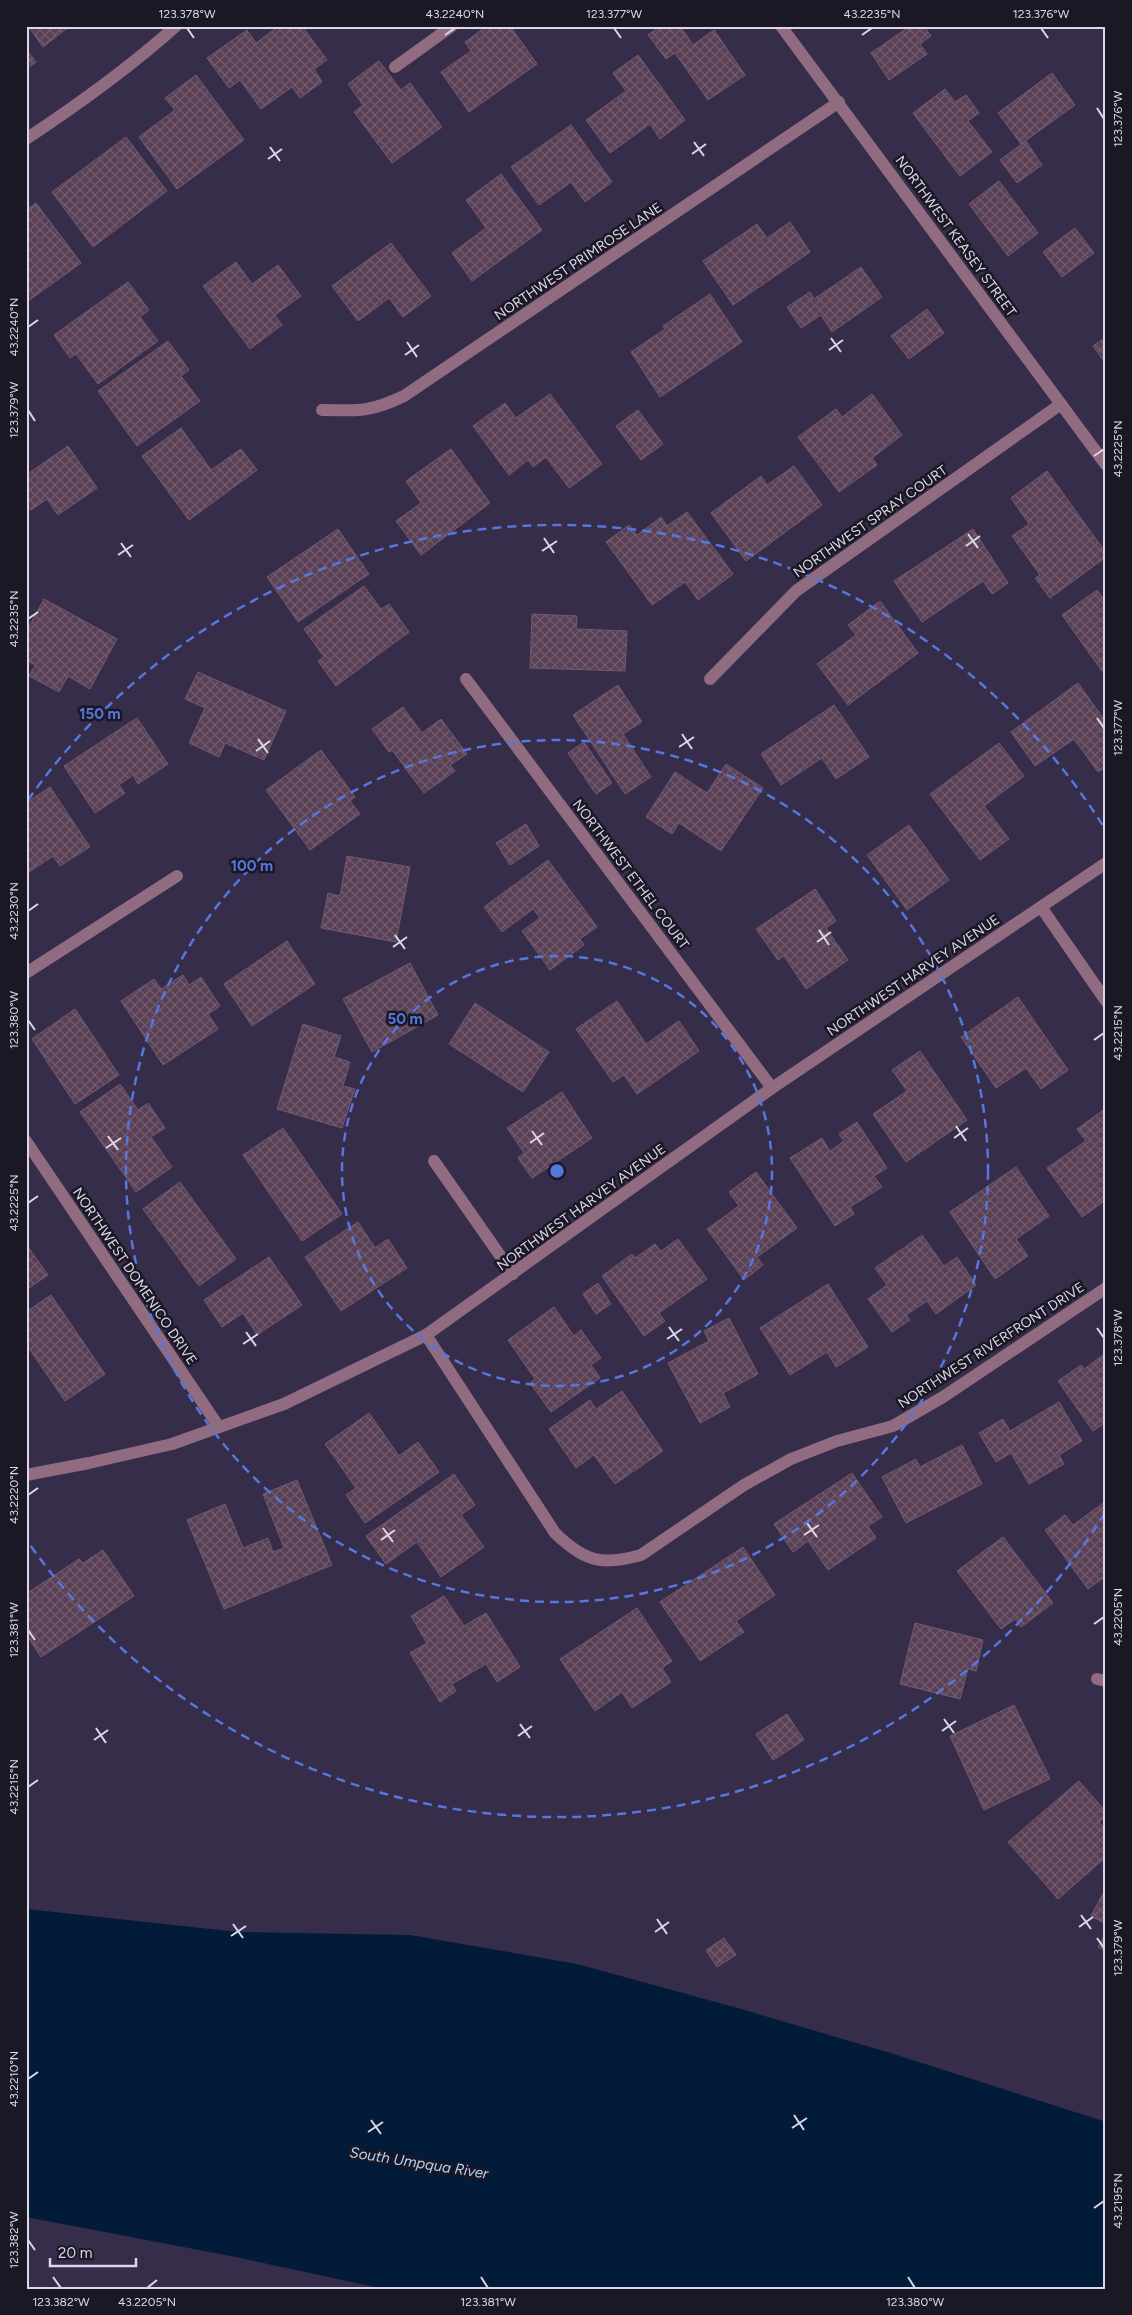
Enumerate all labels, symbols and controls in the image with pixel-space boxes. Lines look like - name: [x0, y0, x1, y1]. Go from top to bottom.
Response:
- text: 123.378°W: [159, 7, 216, 21]
- text: 43.2240°N: [426, 7, 484, 21]
- text: 123.377°W: [586, 7, 643, 21]
- text: 43.2235°N: [843, 7, 901, 21]
- text: 123.376°W: [1013, 7, 1070, 21]
- text: 123.376°W: [1111, 90, 1125, 147]
- street label: NORTHWEST KEASEY STREET: [892, 153, 1020, 320]
- street label: NORTHWEST PRIMROSE LANE: [491, 199, 665, 324]
- text: 43.2240°N: [7, 298, 21, 356]
- text: 123.379°W: [7, 381, 21, 438]
- text: 43.2225°N: [1111, 420, 1125, 478]
- street label: NORTHWEST SPRAY COURT: [790, 461, 951, 581]
- text: 43.2235°N: [7, 590, 21, 648]
- text: 123.377°W: [1111, 699, 1125, 756]
- text: 150 m: [79, 705, 121, 723]
- street label: NORTHWEST ETHEL COURT: [569, 796, 693, 953]
- text: 100 m: [231, 857, 273, 875]
- text: 43.2230°N: [7, 882, 21, 940]
- street label: NORTHWEST HARVEY AVENUE: [824, 911, 1003, 1040]
- text: 123.380°W: [7, 990, 21, 1049]
- text: 43.2215°N: [1111, 1005, 1125, 1061]
- text: 50 m: [387, 1010, 423, 1028]
- street label: NORTHWEST HARVEY AVENUE: [493, 1140, 669, 1274]
- centre of rings: [548, 1162, 566, 1180]
- text: 43.2225°N: [7, 1174, 21, 1232]
- street label: NORTHWEST DOMENICO DRIVE: [69, 1184, 200, 1368]
- street label: NORTHWEST RIVERFRONT DRIVE: [895, 1279, 1088, 1412]
- text: 123.378°W: [1111, 1309, 1125, 1366]
- text: 43.2220°N: [7, 1466, 21, 1524]
- text: 43.2205°N: [1111, 1588, 1125, 1646]
- text: 123.381°W: [7, 1602, 21, 1658]
- text: 43.2215°N: [7, 1759, 21, 1815]
- text: 123.379°W: [1111, 1919, 1125, 1976]
- text: 43.2210°N: [7, 2051, 21, 2107]
- water label: South Umpqua River: [348, 2143, 490, 2183]
- text: 43.2195°N: [1111, 2173, 1125, 2229]
- text: 123.382°W: [7, 2211, 21, 2269]
- scale bar: [50, 2235, 136, 2267]
- text: 20 m: [58, 2244, 92, 2262]
- text: 123.382°W: [32, 2295, 90, 2309]
- text: 43.2205°N: [118, 2295, 176, 2309]
- text: 123.381°W: [460, 2295, 516, 2309]
- text: 123.380°W: [886, 2295, 945, 2309]

